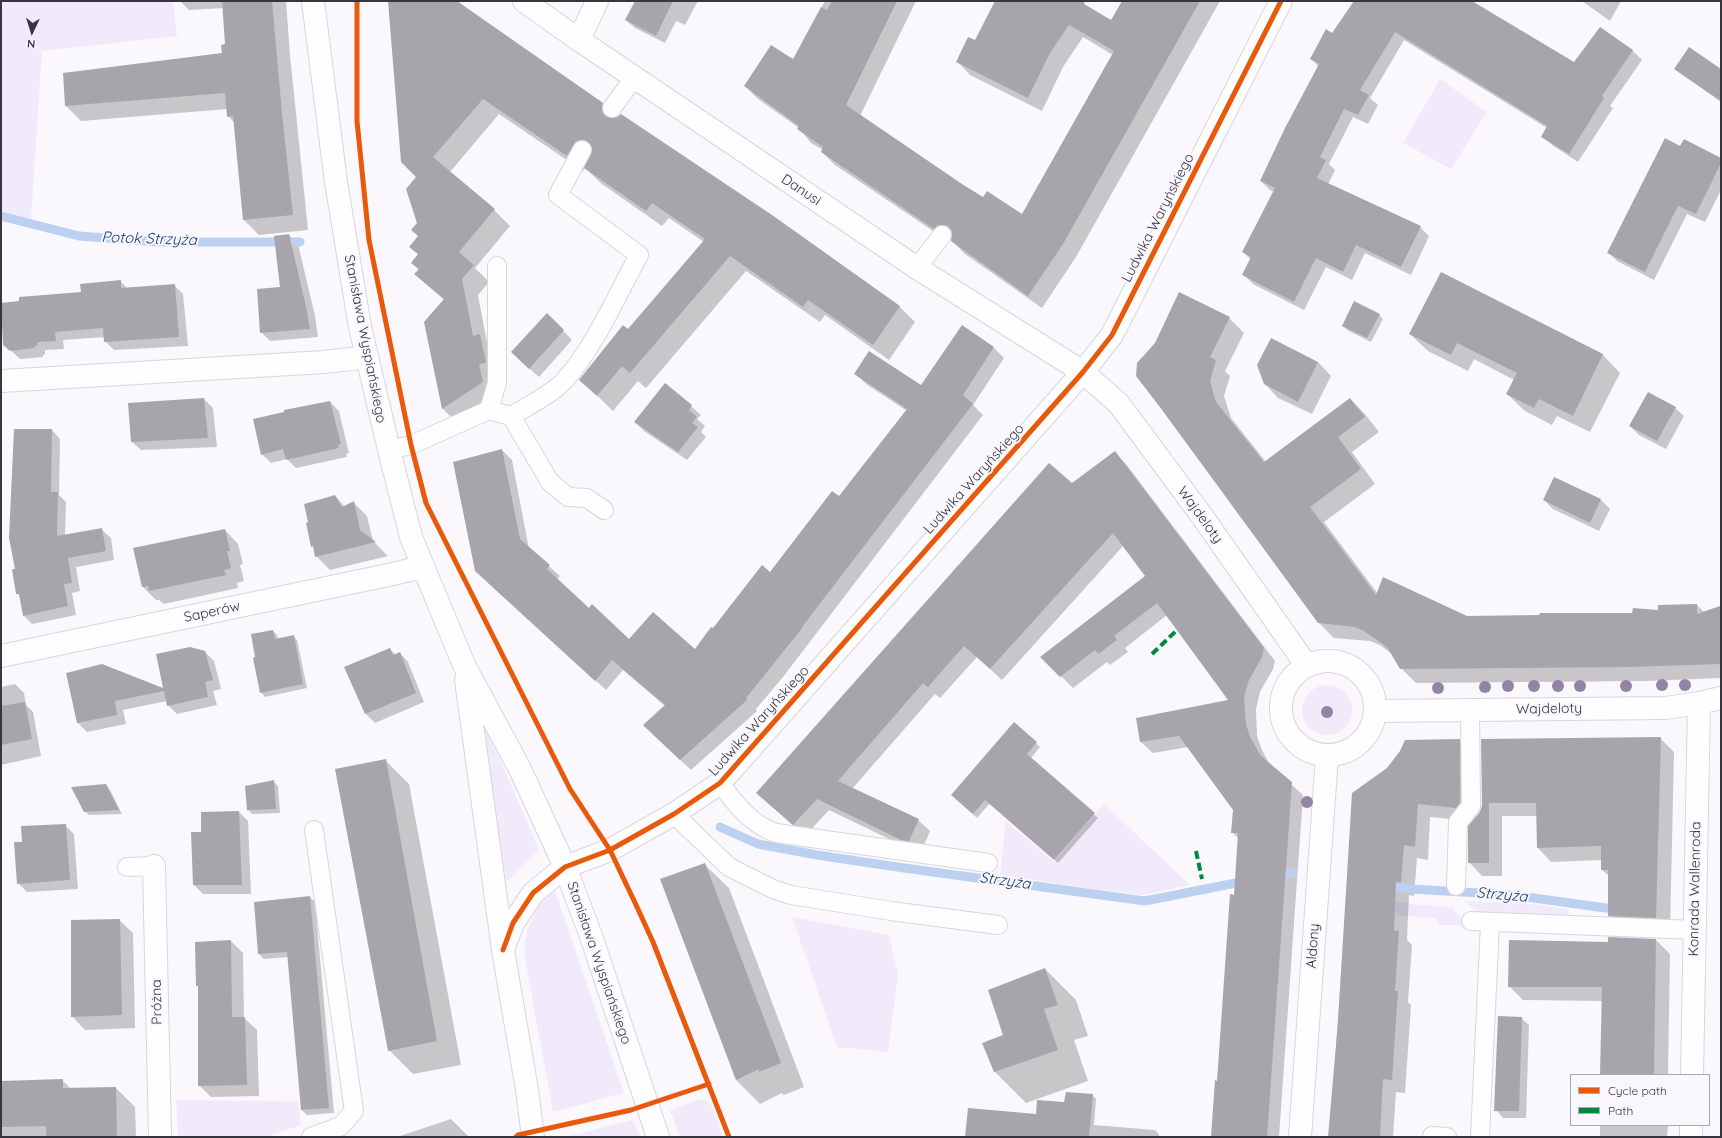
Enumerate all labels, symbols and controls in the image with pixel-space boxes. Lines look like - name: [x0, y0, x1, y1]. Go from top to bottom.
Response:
- north arrow: [12, 12, 52, 52]
- text: N: [27, 37, 36, 51]
- street label: Ludwika Waryńskiego: [1118, 151, 1198, 285]
- street label: Danusi: [778, 171, 824, 209]
- water label: Potok Strzyża: [101, 228, 197, 250]
- street label: Stanisława Wyspiańskiego: [340, 253, 390, 425]
- street label: Ludwika Waryńskiego: [920, 421, 1028, 537]
- street label: Wajdeloty: [1174, 483, 1226, 547]
- street label: Saperów: [182, 598, 242, 626]
- street label: Ludwika Waryńskiego: [705, 663, 813, 779]
- street label: Wajdeloty: [1516, 700, 1582, 718]
- street label: Konrada Wallenroda: [1685, 821, 1705, 957]
- water label: Strzyża: [978, 869, 1032, 893]
- street label: Stanisława Wyspiańskiego: [563, 879, 635, 1047]
- water label: Strzyża: [1476, 884, 1528, 906]
- street label: Aldony: [1303, 923, 1323, 969]
- street label: Próżna: [148, 979, 166, 1025]
- legend: [1570, 1074, 1710, 1126]
- text: Cycle path: [1608, 1083, 1667, 1098]
- text: Path: [1608, 1103, 1633, 1118]

